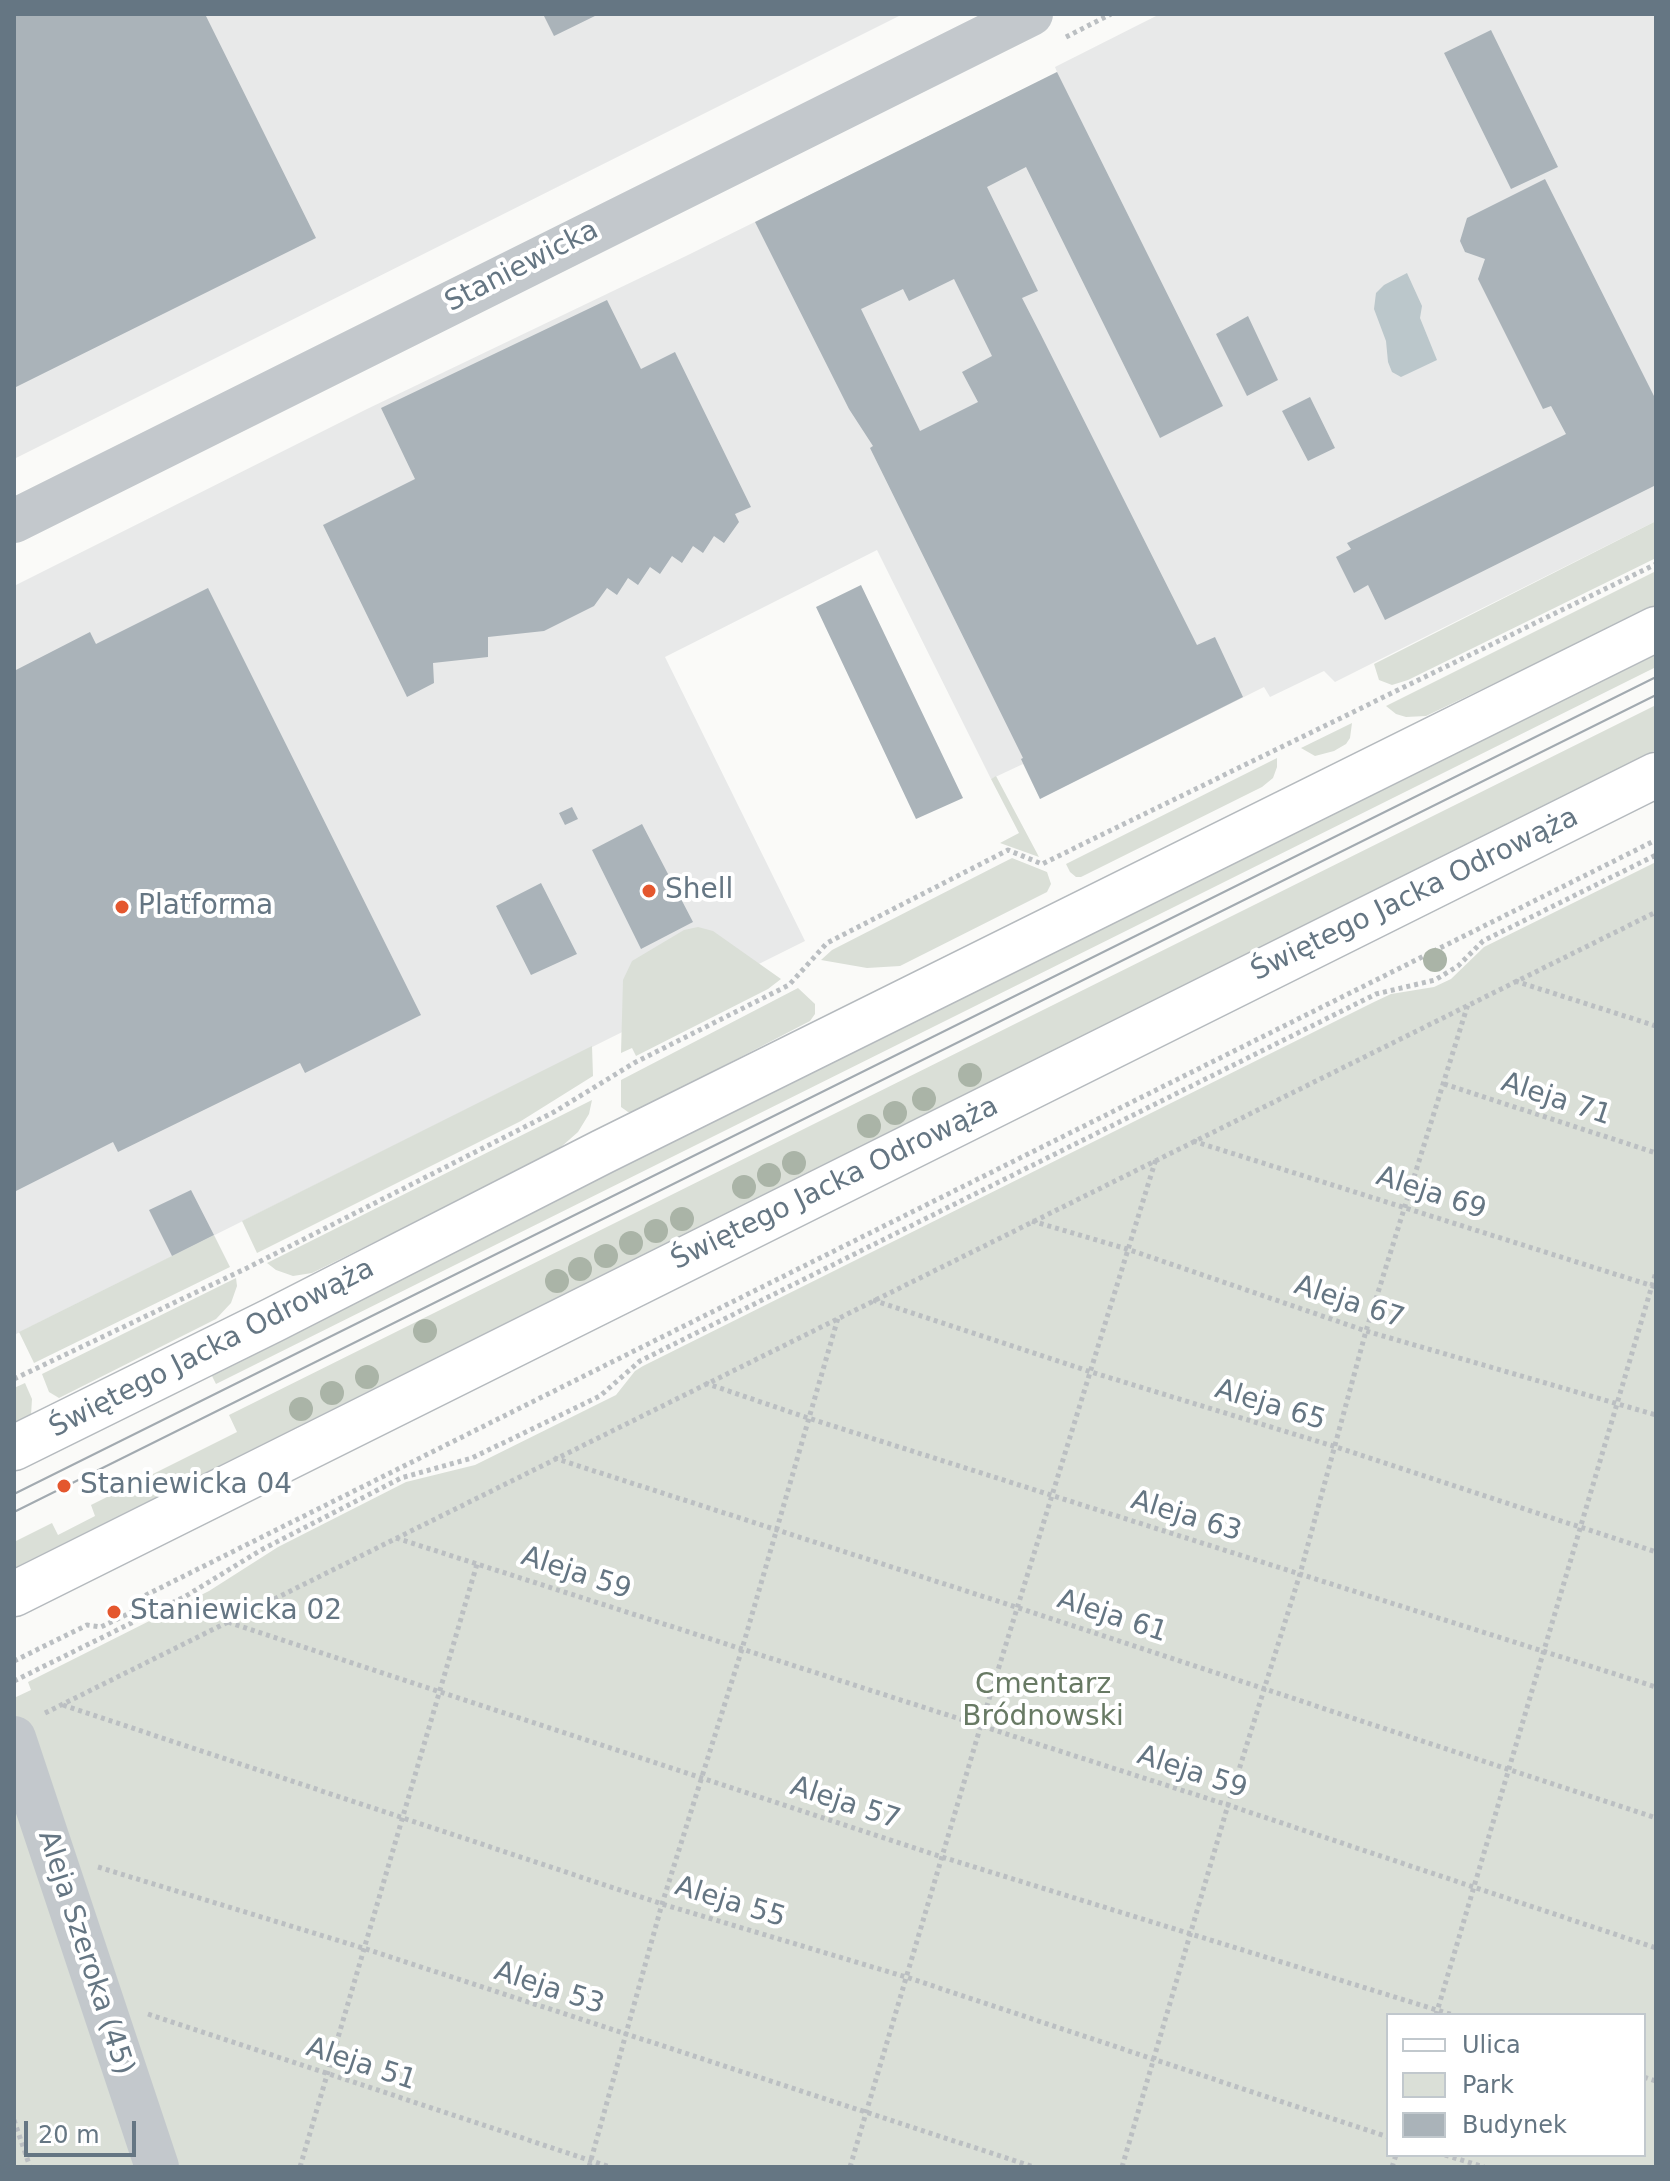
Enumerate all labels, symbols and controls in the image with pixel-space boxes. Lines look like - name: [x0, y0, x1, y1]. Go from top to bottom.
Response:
- street label: Staniewicka: [440, 214, 604, 320]
- street label: Świętego Jacka Odrowąża: [1246, 801, 1584, 989]
- place label: Shell: [665, 874, 733, 908]
- marker: Shell: [640, 882, 658, 900]
- place label: Platforma: [138, 890, 273, 924]
- marker: Platforma: [113, 898, 131, 916]
- street label: Aleja 71: [1497, 1066, 1615, 1134]
- street label: Świętego Jacka Odrowąża: [666, 1090, 1004, 1278]
- street label: Aleja 69: [1372, 1160, 1490, 1228]
- street label: Świętego Jacka Odrowąża: [44, 1252, 380, 1446]
- street label: Aleja 67: [1290, 1269, 1408, 1337]
- street label: Aleja 65: [1211, 1373, 1329, 1439]
- place label: Staniewicka 04: [80, 1469, 292, 1503]
- marker: Staniewicka 04: [55, 1477, 73, 1495]
- street label: Aleja 63: [1127, 1484, 1245, 1550]
- street label: Aleja 59: [517, 1540, 635, 1608]
- street label: Aleja 61: [1053, 1583, 1171, 1651]
- place label: Staniewicka 02: [130, 1595, 342, 1629]
- marker: Staniewicka 02: [105, 1603, 123, 1621]
- park label: Cmentarz Bródnowski: [962, 1669, 1124, 1735]
- street label: Aleja 59: [1133, 1739, 1251, 1807]
- street label: Aleja 57: [786, 1770, 904, 1838]
- street label: Aleja Szeroka (45): [30, 1827, 140, 2079]
- street label: Aleja 55: [671, 1870, 789, 1936]
- street label: Aleja 53: [490, 1955, 608, 2023]
- legend: [1386, 2013, 1646, 2157]
- street label: Aleja 51: [302, 2031, 420, 2099]
- text: Ulica: [1462, 2031, 1521, 2059]
- text: Park: [1462, 2071, 1514, 2099]
- scale bar: [28, 2105, 140, 2155]
- text: Budynek: [1462, 2111, 1567, 2139]
- text: 20 m: [38, 2121, 100, 2149]

